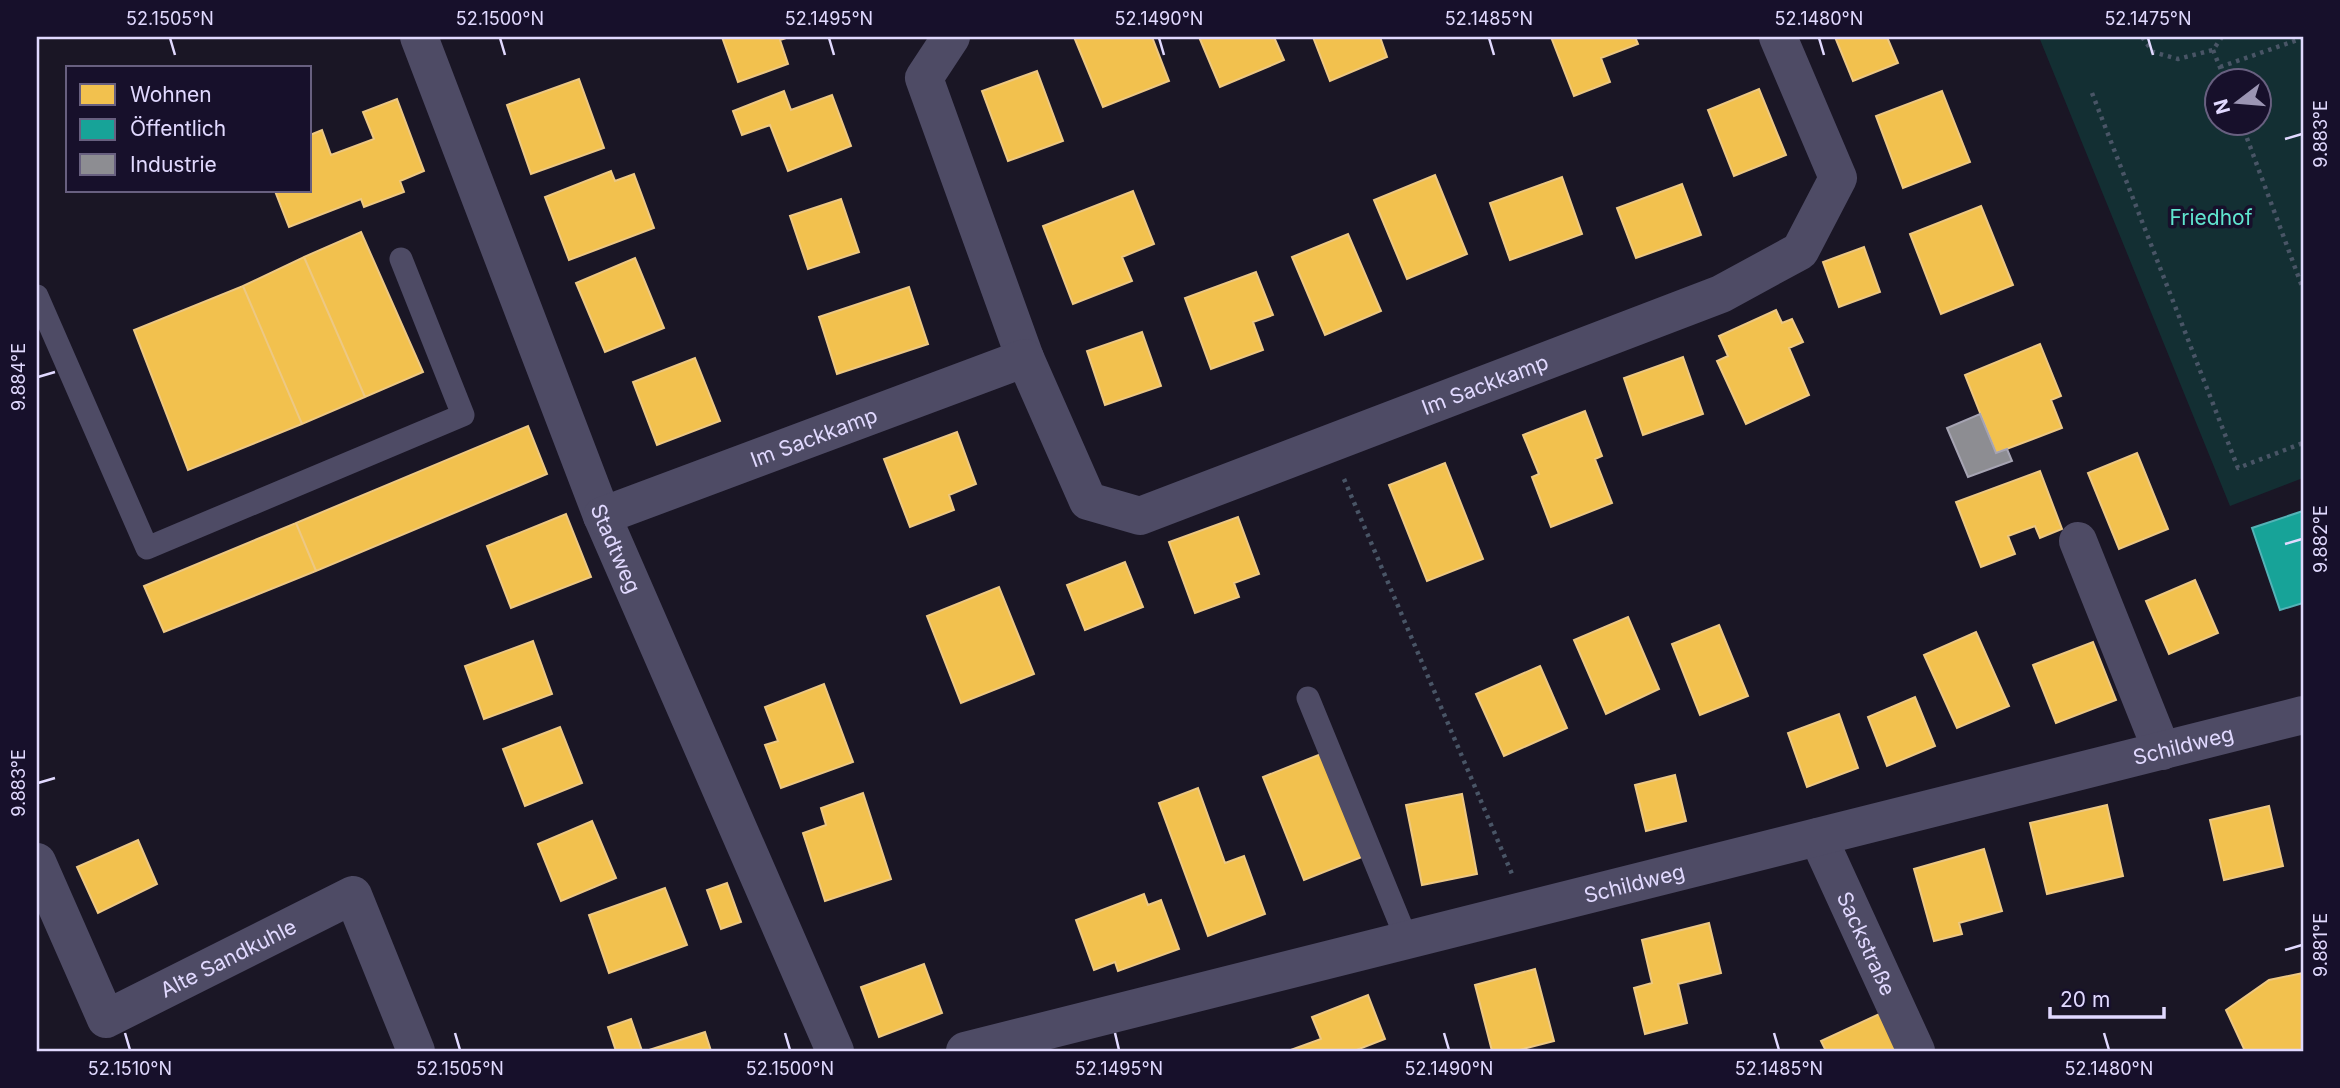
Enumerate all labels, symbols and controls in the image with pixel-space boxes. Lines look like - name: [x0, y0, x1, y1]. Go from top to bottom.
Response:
- text: 52.1505°N: [126, 8, 214, 29]
- text: 52.1500°N: [456, 8, 544, 29]
- text: 52.1495°N: [785, 8, 873, 29]
- text: 52.1490°N: [1115, 8, 1203, 29]
- text: 52.1485°N: [1445, 8, 1533, 29]
- text: 52.1480°N: [1775, 8, 1863, 29]
- text: 52.1475°N: [2104, 8, 2192, 29]
- legend: [66, 66, 312, 192]
- north arrow: [2204, 66, 2274, 136]
- text: Wohnen: [130, 82, 212, 107]
- text: N: [2209, 96, 2235, 117]
- text: 9.883°E: [2310, 100, 2331, 168]
- text: Öffentlich: [130, 116, 226, 141]
- text: Industrie: [130, 152, 217, 177]
- park label: Friedhof: [2170, 205, 2253, 230]
- text: 9.884°E: [8, 343, 29, 411]
- street label: Im Sackkamp: [1418, 349, 1552, 420]
- street label: Im Sackkamp: [747, 402, 881, 472]
- street label: Stadtweg: [586, 500, 646, 597]
- text: 9.882°E: [2310, 505, 2331, 573]
- street label: Schildweg: [2130, 720, 2236, 770]
- text: 9.883°E: [8, 749, 29, 817]
- street label: Schildweg: [1581, 858, 1687, 908]
- street label: Sackstraße: [1832, 887, 1901, 999]
- street label: Alte Sandkuhle: [156, 913, 300, 1002]
- text: 9.881°E: [2310, 913, 2331, 977]
- scale bar: [2050, 976, 2163, 1020]
- text: 20 m: [2060, 987, 2110, 1012]
- text: 52.1510°N: [88, 1058, 172, 1079]
- text: 52.1505°N: [416, 1058, 504, 1079]
- text: 52.1500°N: [746, 1058, 834, 1079]
- text: 52.1495°N: [1075, 1058, 1163, 1079]
- text: 52.1490°N: [1405, 1058, 1493, 1079]
- text: 52.1485°N: [1735, 1058, 1823, 1079]
- text: 52.1480°N: [2065, 1058, 2153, 1079]

